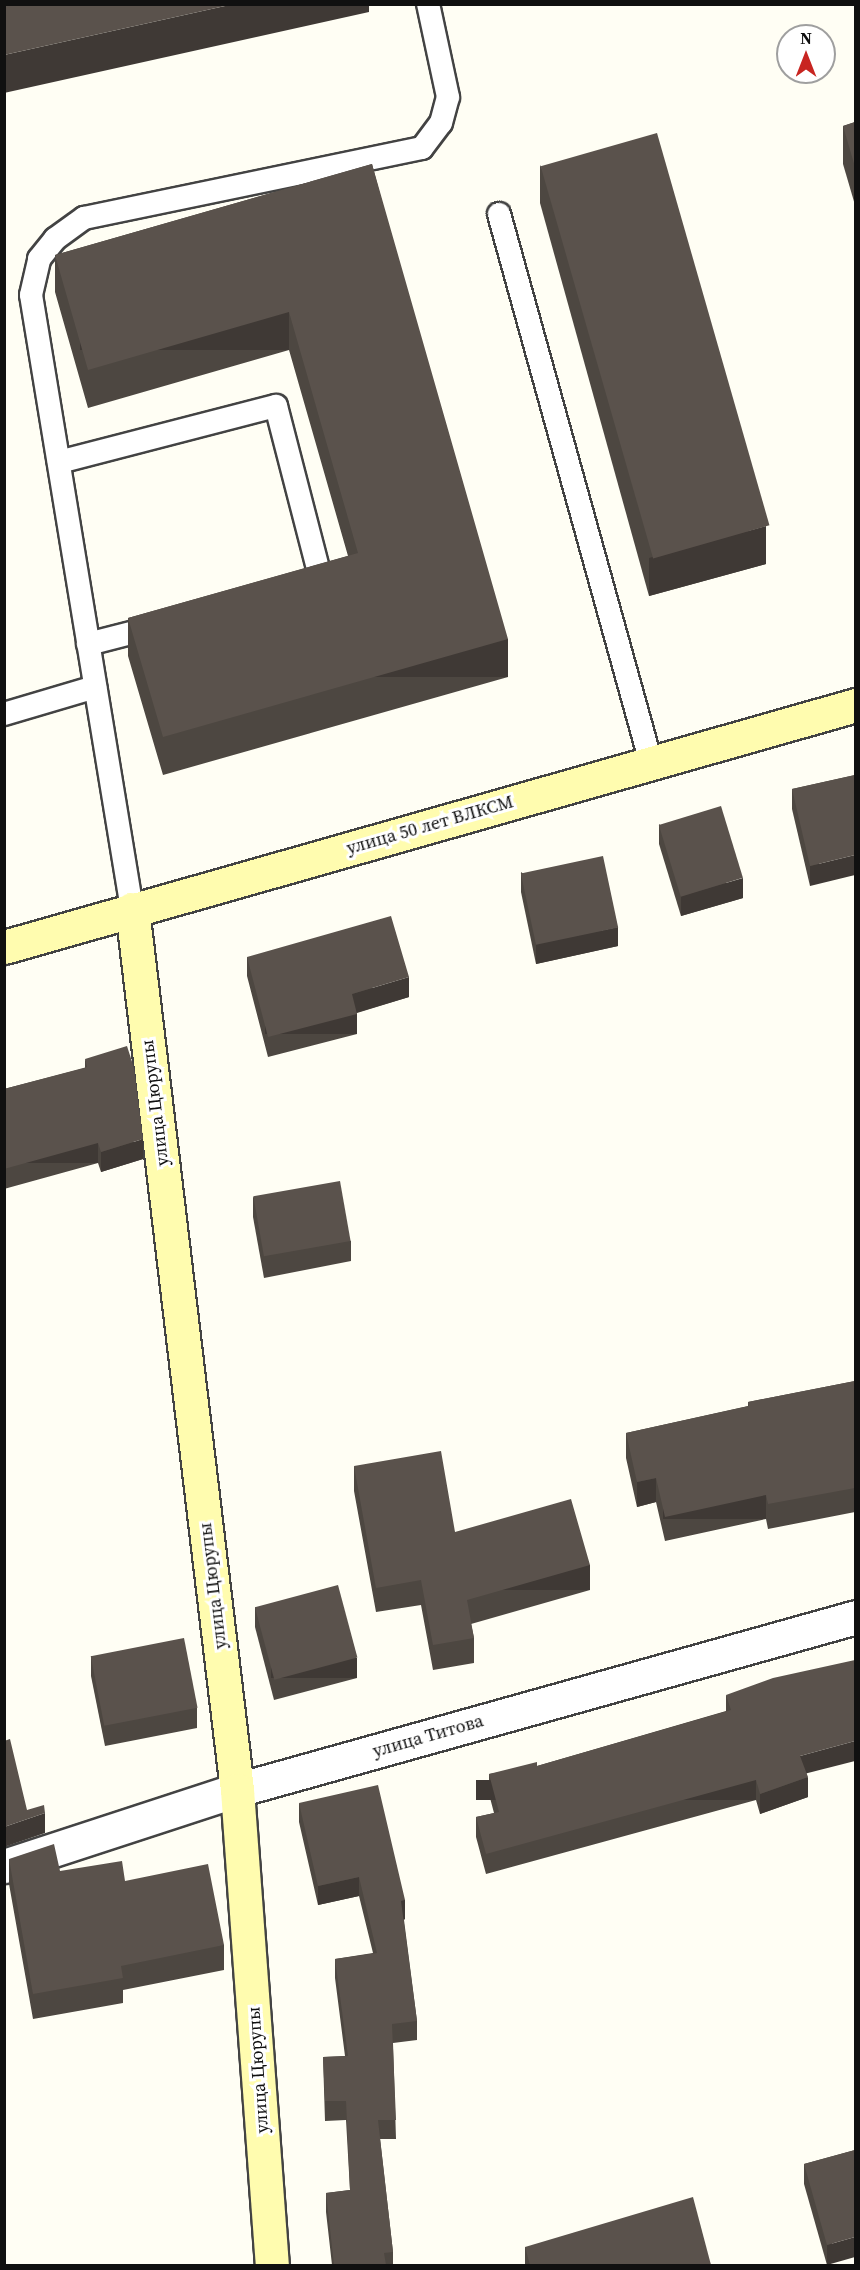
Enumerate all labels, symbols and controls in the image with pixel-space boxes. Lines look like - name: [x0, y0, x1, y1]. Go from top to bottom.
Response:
- north arrow: [776, 24, 836, 84]
- text: N: [800, 27, 812, 49]
- street label: улица 50 лет ВЛКСМ: [344, 791, 516, 859]
- street label: улица Цюрупы: [137, 1039, 173, 1167]
- street label: улица Цюрупы: [195, 1522, 231, 1650]
- street label: улица Титова: [370, 1710, 486, 1762]
- street label: улица Цюрупы: [243, 2006, 273, 2134]

